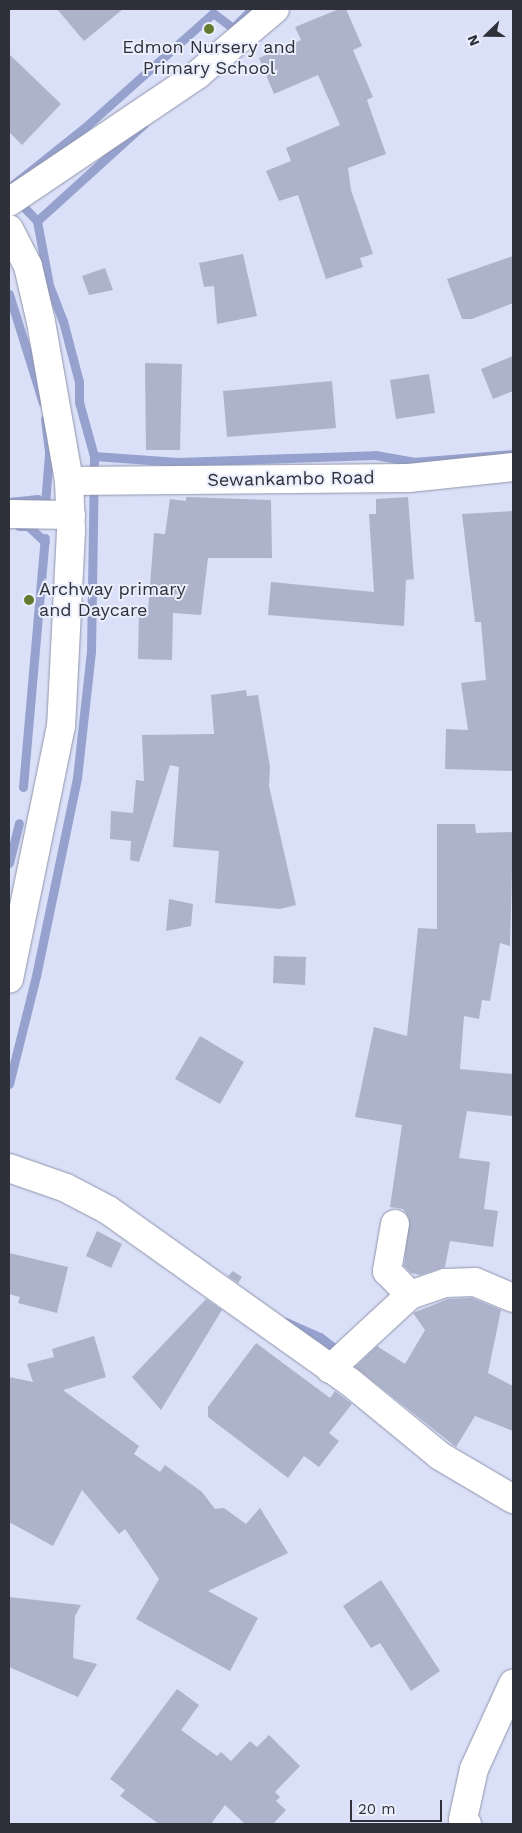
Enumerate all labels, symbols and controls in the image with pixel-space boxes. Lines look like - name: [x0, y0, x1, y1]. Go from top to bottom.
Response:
- north arrow: [462, 10, 512, 60]
- marker: Edmon Nursery and Primary School: [203, 23, 215, 35]
- text: N: [464, 33, 482, 48]
- place label: Edmon Nursery and Primary School: [122, 37, 296, 80]
- street label: Sewankambo Road: [207, 467, 375, 491]
- place label: Archway primary and Daycare: [39, 579, 186, 622]
- marker: Archway primary and Daycare: [23, 594, 35, 606]
- scale bar: [352, 1790, 444, 1822]
- text: 20 m: [358, 1800, 396, 1818]

